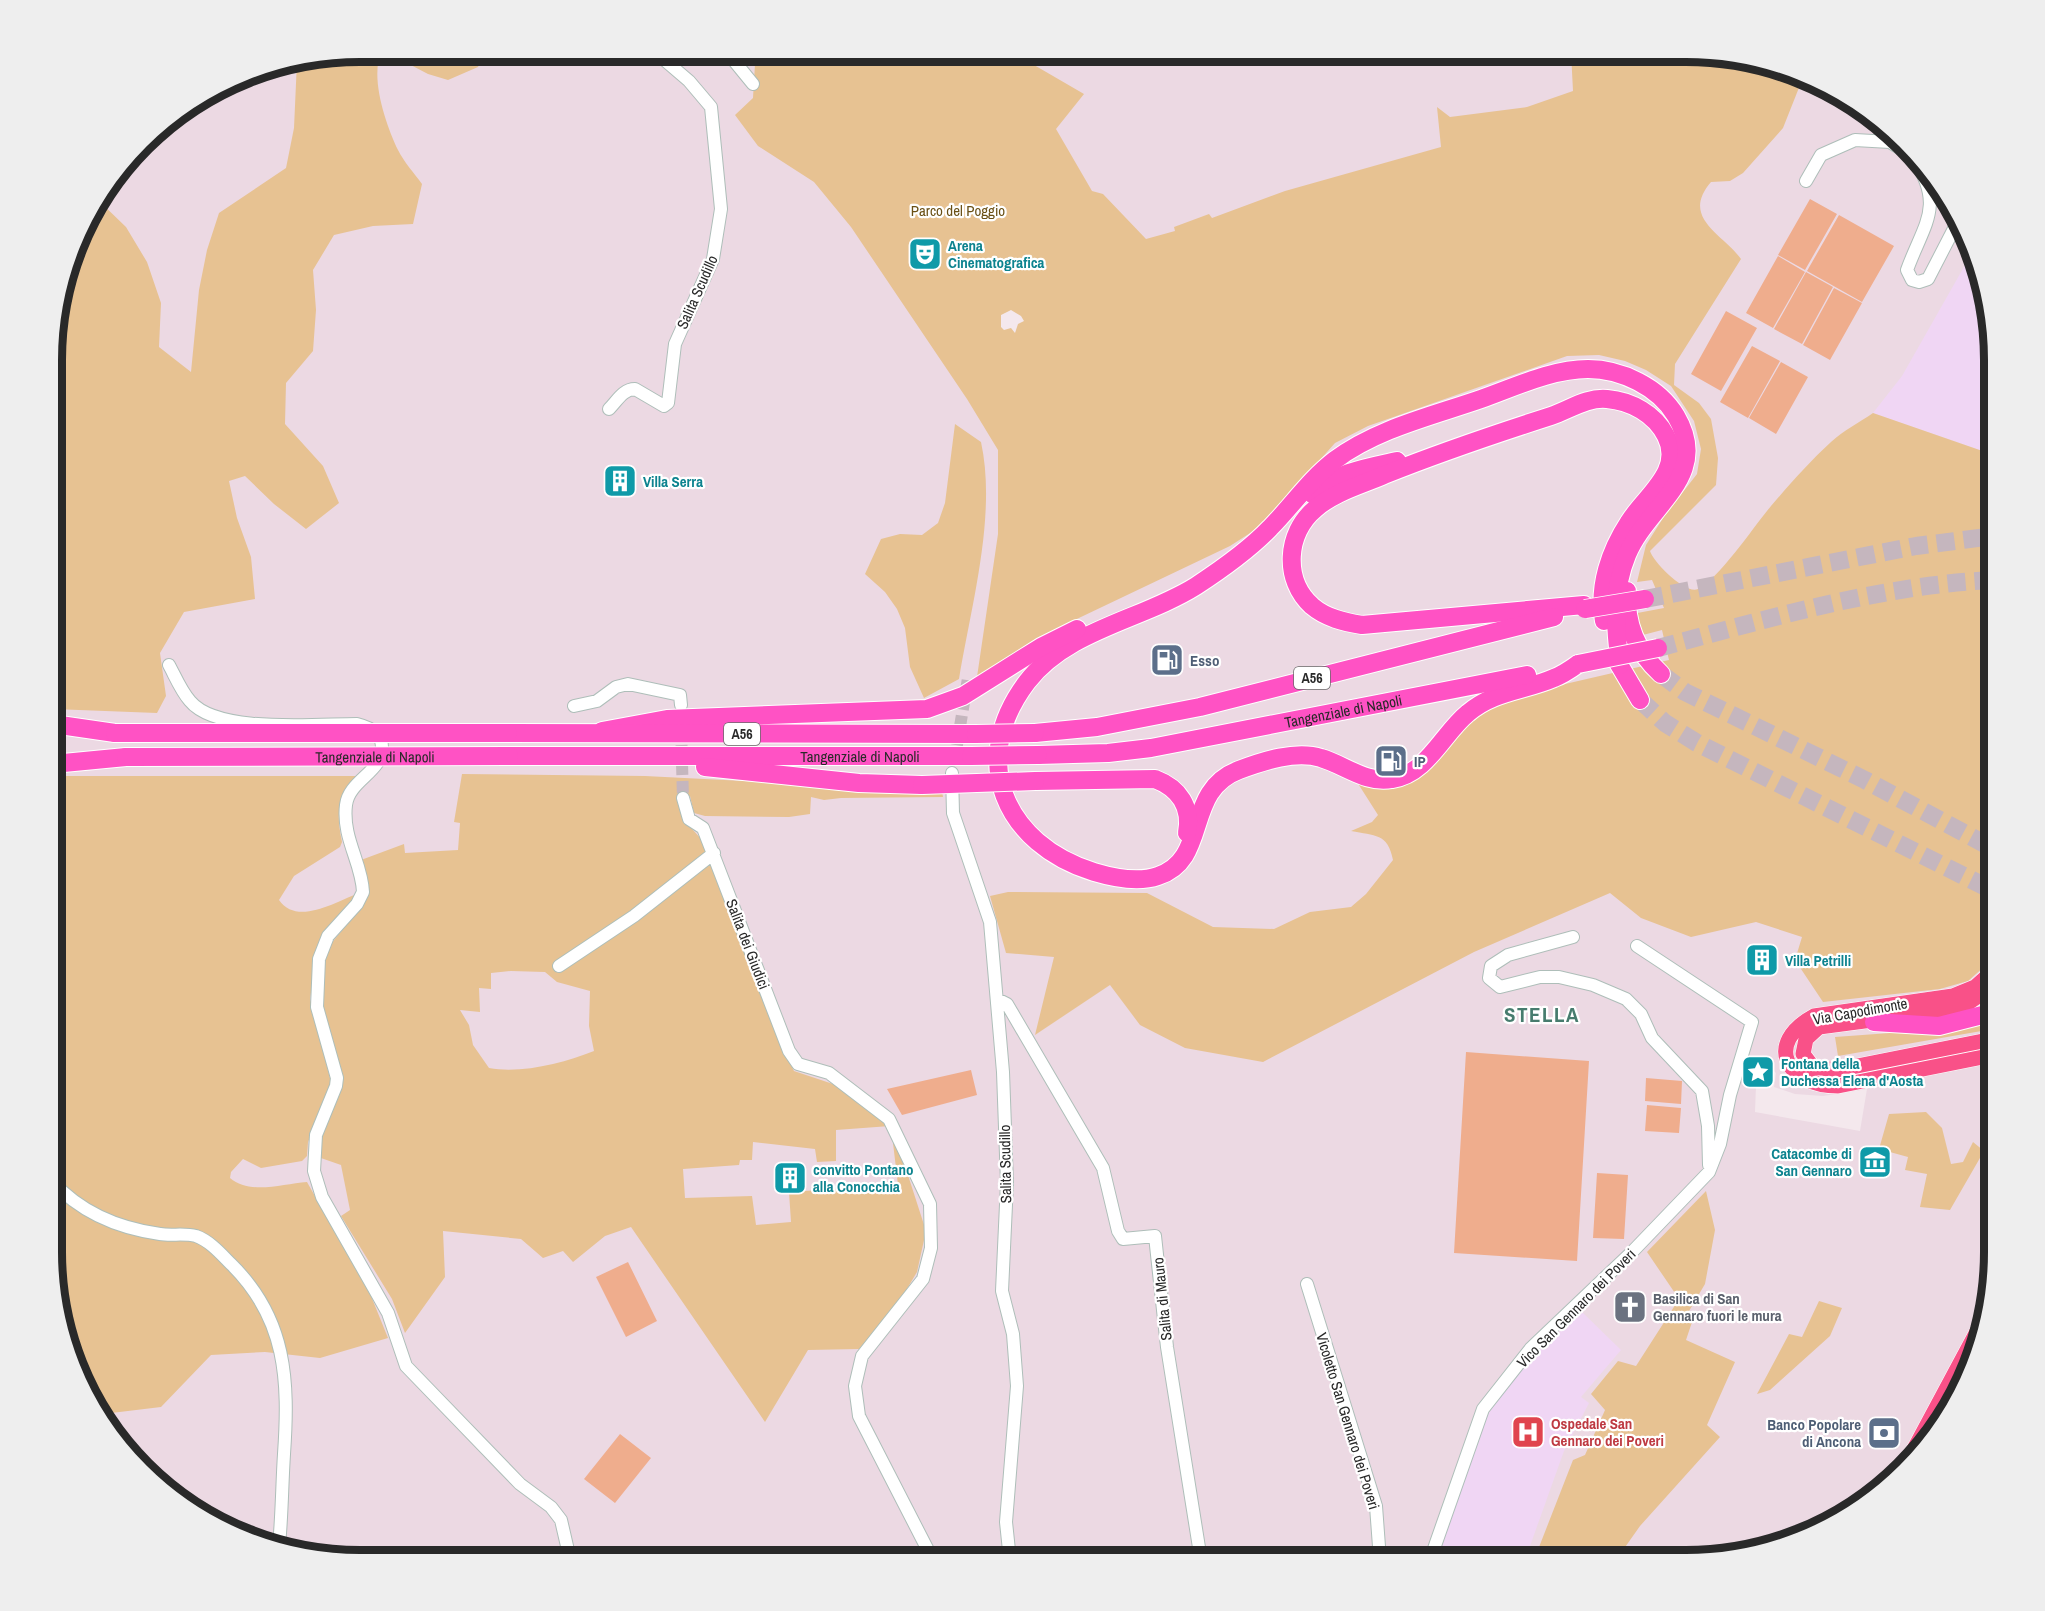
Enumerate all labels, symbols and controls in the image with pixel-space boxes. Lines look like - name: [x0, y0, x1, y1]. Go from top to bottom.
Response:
- park label: Parco del Poggio: [911, 200, 1005, 221]
- place label: Arena Cinematografica: [948, 235, 1045, 273]
- theatre icon: Arena Cinematografica: [907, 236, 943, 272]
- street label: Salita Scudillo: [671, 252, 723, 332]
- building icon: Villa Serra: [602, 463, 638, 499]
- place label: Villa Serra: [643, 471, 703, 492]
- fuel station icon: Esso: [1149, 642, 1185, 678]
- place label: Esso: [1190, 650, 1219, 671]
- road number: A56: [1294, 667, 1330, 689]
- street label: Tangenziale di Napoli: [1283, 689, 1404, 732]
- road number: A56: [724, 723, 760, 745]
- fuel station icon: IP: [1373, 743, 1409, 779]
- street label: Tangenziale di Napoli: [315, 746, 435, 767]
- street label: Tangenziale di Napoli: [800, 746, 920, 767]
- place label: IP: [1414, 751, 1426, 772]
- street label: Salita dei Giudici: [721, 896, 775, 992]
- building icon: Villa Petrilli: [1744, 942, 1780, 978]
- place label: Villa Petrilli: [1785, 950, 1851, 971]
- street label: Via Capodimonte: [1811, 992, 1909, 1030]
- district label: STELLA: [1504, 1000, 1580, 1029]
- place label: Fontana della Duchessa Elena d'Aosta: [1781, 1053, 1924, 1091]
- place icon: Fontana della Duchessa Elena d'Aosta: [1740, 1054, 1776, 1090]
- street label: Salita Scudillo: [994, 1124, 1016, 1203]
- place label: Catacombe di San Gennaro: [1771, 1143, 1852, 1181]
- museum icon: Catacombe di San Gennaro: [1857, 1144, 1893, 1180]
- place label: convitto Pontano alla Conocchia: [813, 1159, 913, 1197]
- building icon: convitto Pontano alla Conocchia: [772, 1160, 808, 1196]
- street label: Vico San Gennaro dei Poveri: [1512, 1244, 1640, 1372]
- street label: Salita di Mauro: [1147, 1256, 1177, 1342]
- place label: Basilica di San Gennaro fuori le mura: [1653, 1288, 1782, 1326]
- church icon: Basilica di San Gennaro fuori le mura: [1612, 1289, 1648, 1325]
- street label: Vicoletto San Gennaro dei Poveri: [1311, 1330, 1385, 1512]
- place label: Ospedale San Gennaro dei Poveri: [1551, 1413, 1664, 1451]
- hospital icon: Ospedale San Gennaro dei Poveri: [1510, 1414, 1546, 1450]
- place label: Banco Popolare di Ancona: [1767, 1414, 1861, 1452]
- bank icon: Banco Popolare di Ancona: [1866, 1415, 1902, 1451]

